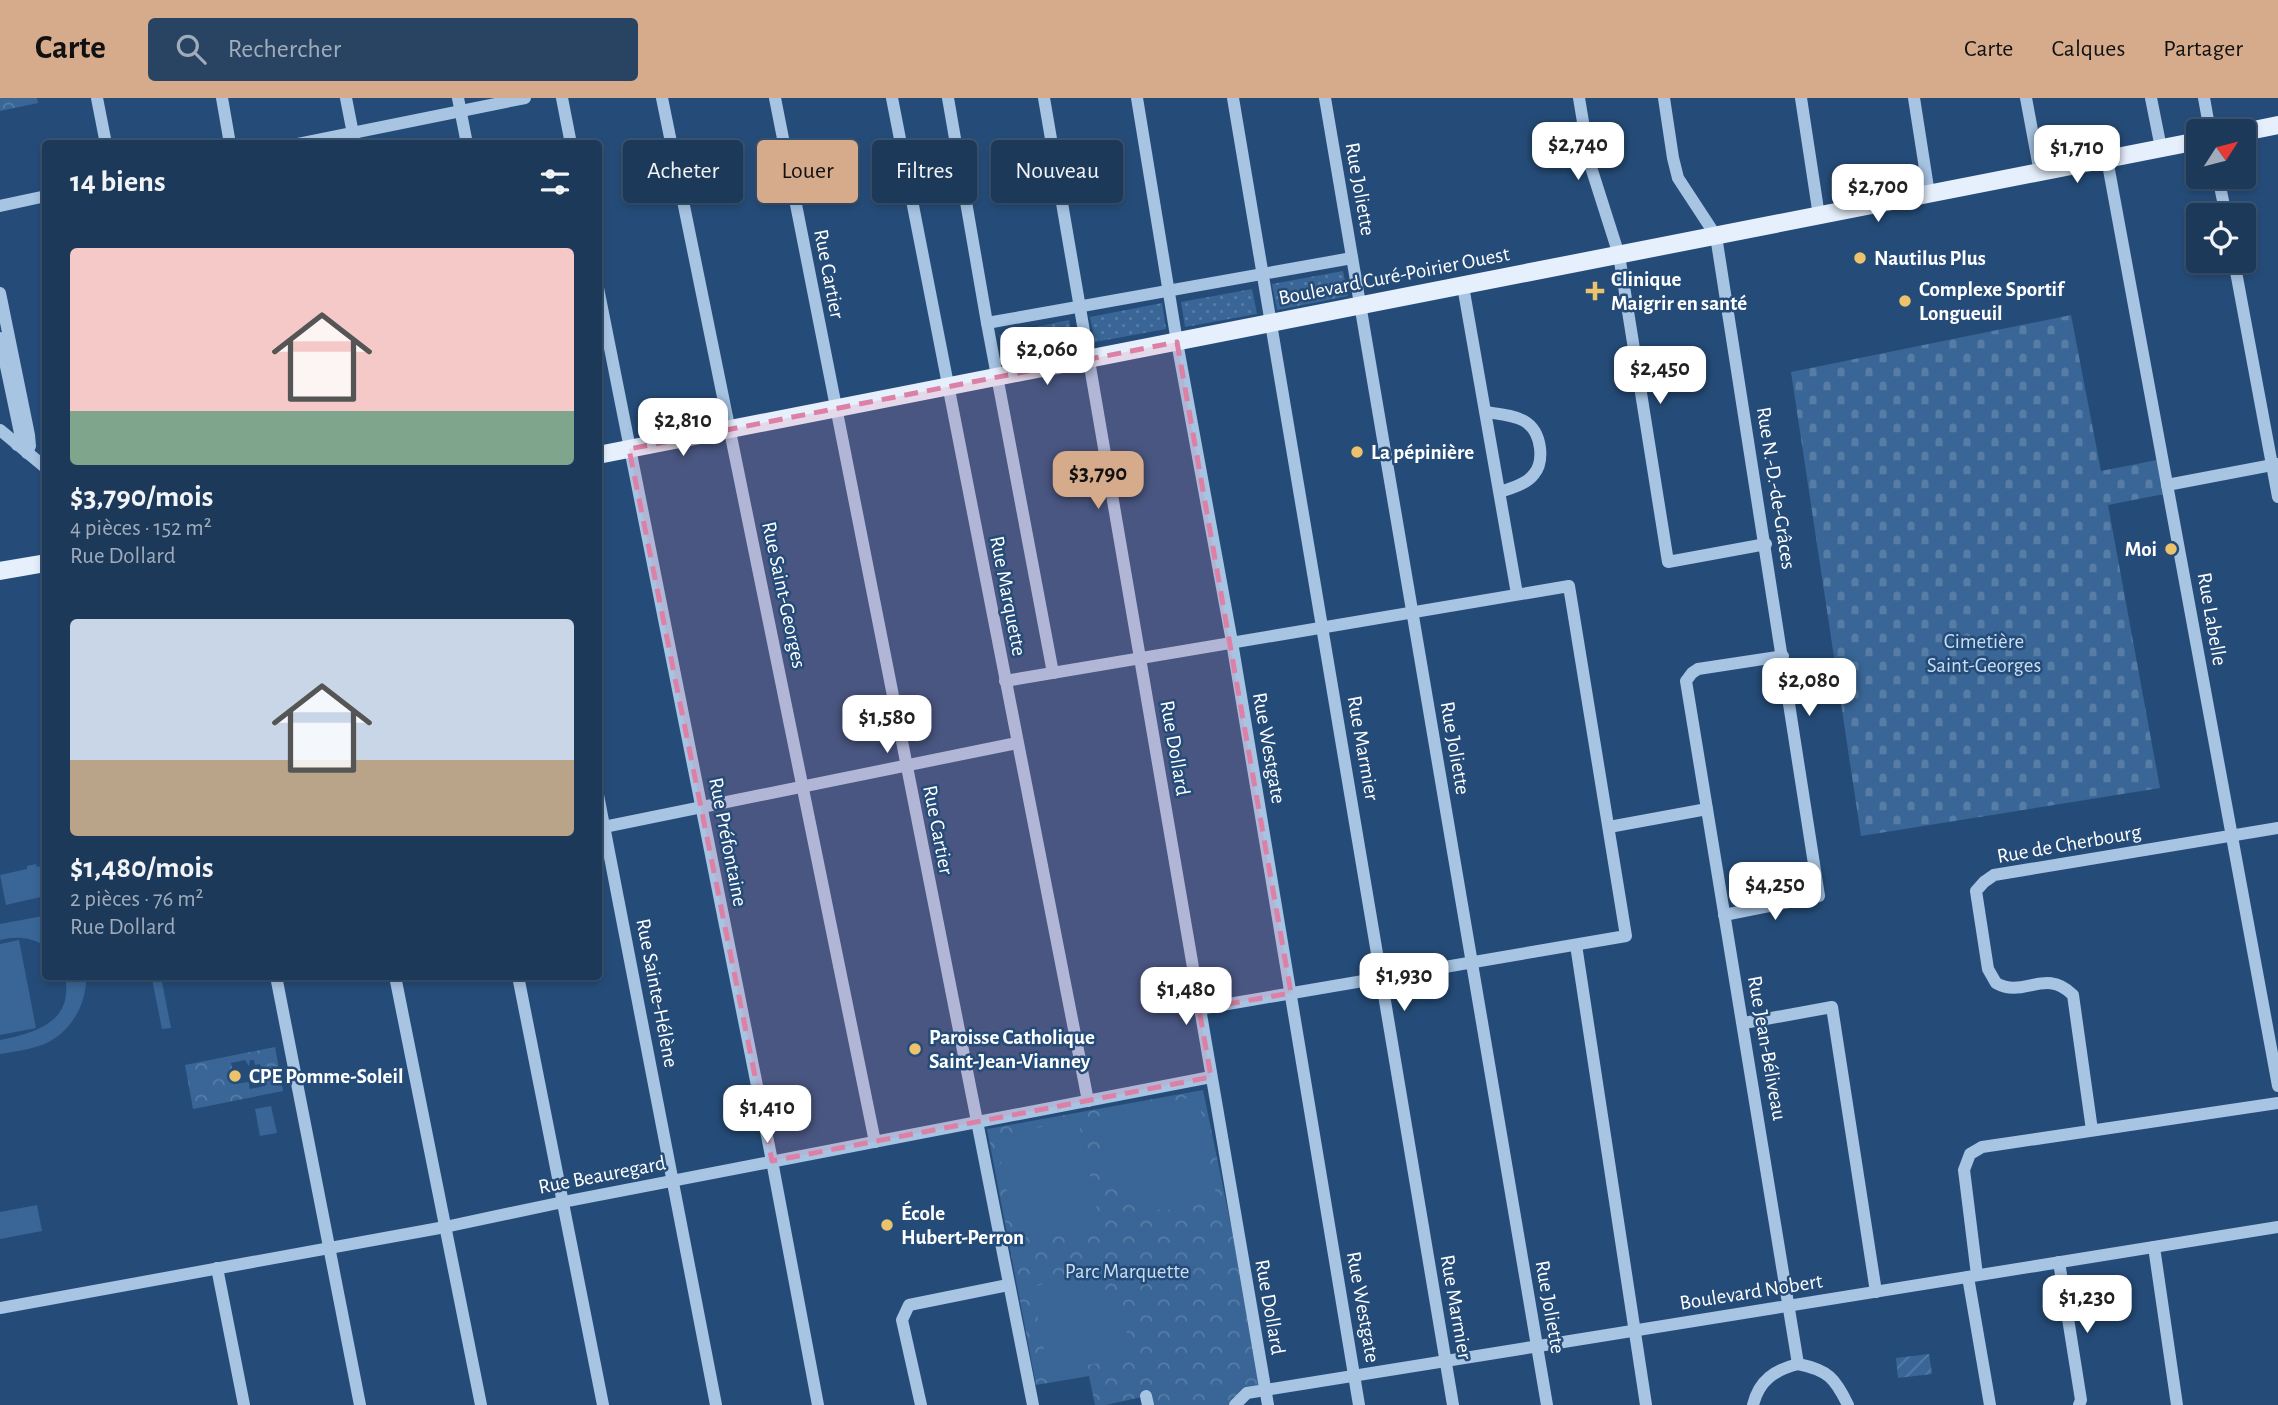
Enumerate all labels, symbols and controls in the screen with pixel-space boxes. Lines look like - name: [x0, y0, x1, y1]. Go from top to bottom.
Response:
- search box: [148, 18, 638, 81]
- icon: search: [172, 30, 210, 68]
- text: Carte: [35, 32, 106, 65]
- text: Rechercher: [228, 36, 341, 62]
- text: Carte: [1964, 37, 2013, 61]
- text: Calques: [2051, 37, 2125, 61]
- text: Partager: [2163, 37, 2243, 61]
- north arrow: [2186, 119, 2256, 189]
- map controls: [2186, 119, 2256, 273]
- pin: $2,740: [1521, 122, 1635, 182]
- pin: $1,710: [2020, 126, 2134, 185]
- text: $2,740: [1548, 133, 1608, 156]
- text: $1,710: [2050, 136, 2104, 159]
- chip: Acheter: [623, 140, 743, 203]
- chip: Louer: [757, 140, 858, 203]
- chip: Filtres: [872, 140, 977, 203]
- chip: Nouveau: [991, 140, 1123, 203]
- street label: Rue Joliette: [1341, 141, 1379, 237]
- icon: filters: [536, 163, 574, 201]
- pin: $2,700: [1821, 164, 1935, 224]
- text: 14 biens: [70, 167, 166, 197]
- text: $2,700: [1848, 175, 1908, 198]
- button: locate: [2186, 203, 2256, 273]
- street label: Rue Cartier: [810, 228, 848, 321]
- street label: Boulevard Curé-Poirier Ouest: [1277, 243, 1512, 309]
- place label: Nautilus Plus: [1874, 248, 1986, 269]
- marker: Nautilus Plus: [1852, 250, 1868, 266]
- place label: Clinique Maigrir en santé: [1611, 269, 1747, 314]
- place label: Complexe Sportif Longueuil: [1919, 279, 2066, 324]
- marker: Clinique Maigrir en santé: [1585, 281, 1605, 301]
- marker: Complexe Sportif Longueuil: [1897, 293, 1913, 309]
- icon: home: [259, 294, 385, 420]
- pin: $2,060: [990, 328, 1104, 387]
- text: $2,060: [1016, 338, 1078, 361]
- pin: $2,450: [1603, 346, 1717, 406]
- text: $2,450: [1630, 357, 1690, 380]
- pin: $2,810: [626, 398, 740, 458]
- street label: Rue N.-D.-de-Grâces: [1753, 405, 1799, 571]
- text: $2,810: [654, 409, 712, 432]
- place label: La pépinière: [1371, 442, 1474, 463]
- marker: La pépinière: [1349, 444, 1365, 460]
- pin: $3,790: [1041, 452, 1155, 511]
- text: $3,790: [1069, 462, 1127, 485]
- text: $3,790/mois: [70, 482, 213, 512]
- text: 4 pièces · 152 m²: [70, 517, 212, 540]
- street label: Rue Saint-Georges: [758, 520, 810, 670]
- street label: Rue Marquette: [986, 534, 1030, 658]
- place label: Moi: [2125, 539, 2157, 560]
- marker: Moi: [2163, 541, 2179, 557]
- text: Rue Dollard: [70, 545, 176, 568]
- street label: Rue Labelle: [2193, 571, 2231, 667]
- park label: Cimetière Saint-Georges: [1927, 631, 2041, 676]
- pin: $2,080: [1752, 658, 1866, 718]
- icon: home: [259, 665, 385, 791]
- text: $2,080: [1778, 669, 1840, 692]
- street label: Rue Westgate: [1249, 691, 1289, 805]
- street label: Rue Marmier: [1343, 694, 1383, 802]
- pin: $1,580: [830, 696, 944, 755]
- street label: Rue Dollard: [1156, 699, 1194, 797]
- street label: Rue Joliette: [1436, 700, 1474, 796]
- text: $1,580: [858, 706, 916, 729]
- street label: Rue Préfontaine: [705, 776, 751, 908]
- street label: Rue Cartier: [919, 784, 957, 877]
- street label: Rue de Cherbourg: [1995, 821, 2143, 867]
- text: $1,480/mois: [70, 853, 214, 883]
- pin: $4,250: [1718, 862, 1832, 922]
- text: $4,250: [1745, 873, 1805, 896]
- text: 2 pièces · 76 m²: [70, 888, 204, 911]
- text: Rue Dollard: [70, 916, 176, 939]
- street label: Rue Sainte-Hélène: [632, 917, 682, 1069]
- pin: $1,930: [1347, 954, 1461, 1013]
- text: $1,930: [1376, 964, 1432, 987]
- pin: $1,480: [1129, 968, 1243, 1027]
- street label: Rue Jean-Béliveau: [1744, 974, 1790, 1122]
- text: $1,480: [1157, 978, 1215, 1001]
- place label: Paroisse Catholique Saint-Jean-Vianney: [929, 1027, 1095, 1072]
- marker: Paroisse Catholique Saint-Jean-Vianney: [907, 1041, 923, 1057]
- place label: CPE Pomme-Soleil: [249, 1066, 404, 1087]
- marker: CPE Pomme-Soleil: [227, 1068, 243, 1084]
- pin: $1,410: [710, 1086, 824, 1145]
- text: $1,410: [739, 1096, 795, 1119]
- street label: Rue Beauregard: [537, 1152, 668, 1198]
- place label: École Hubert-Perron: [901, 1200, 1024, 1248]
- marker: École Hubert-Perron: [879, 1217, 895, 1233]
- street label: Rue Westgate: [1343, 1250, 1383, 1364]
- street label: Rue Marmier: [1436, 1253, 1476, 1361]
- street label: Rue Dollard: [1251, 1258, 1289, 1356]
- street label: Rue Joliette: [1531, 1259, 1569, 1355]
- park label: Parc Marquette: [1065, 1261, 1189, 1282]
- street label: Boulevard Nobert: [1678, 1270, 1824, 1314]
- pin: $1,230: [2030, 1276, 2144, 1335]
- text: $1,230: [2059, 1286, 2115, 1309]

